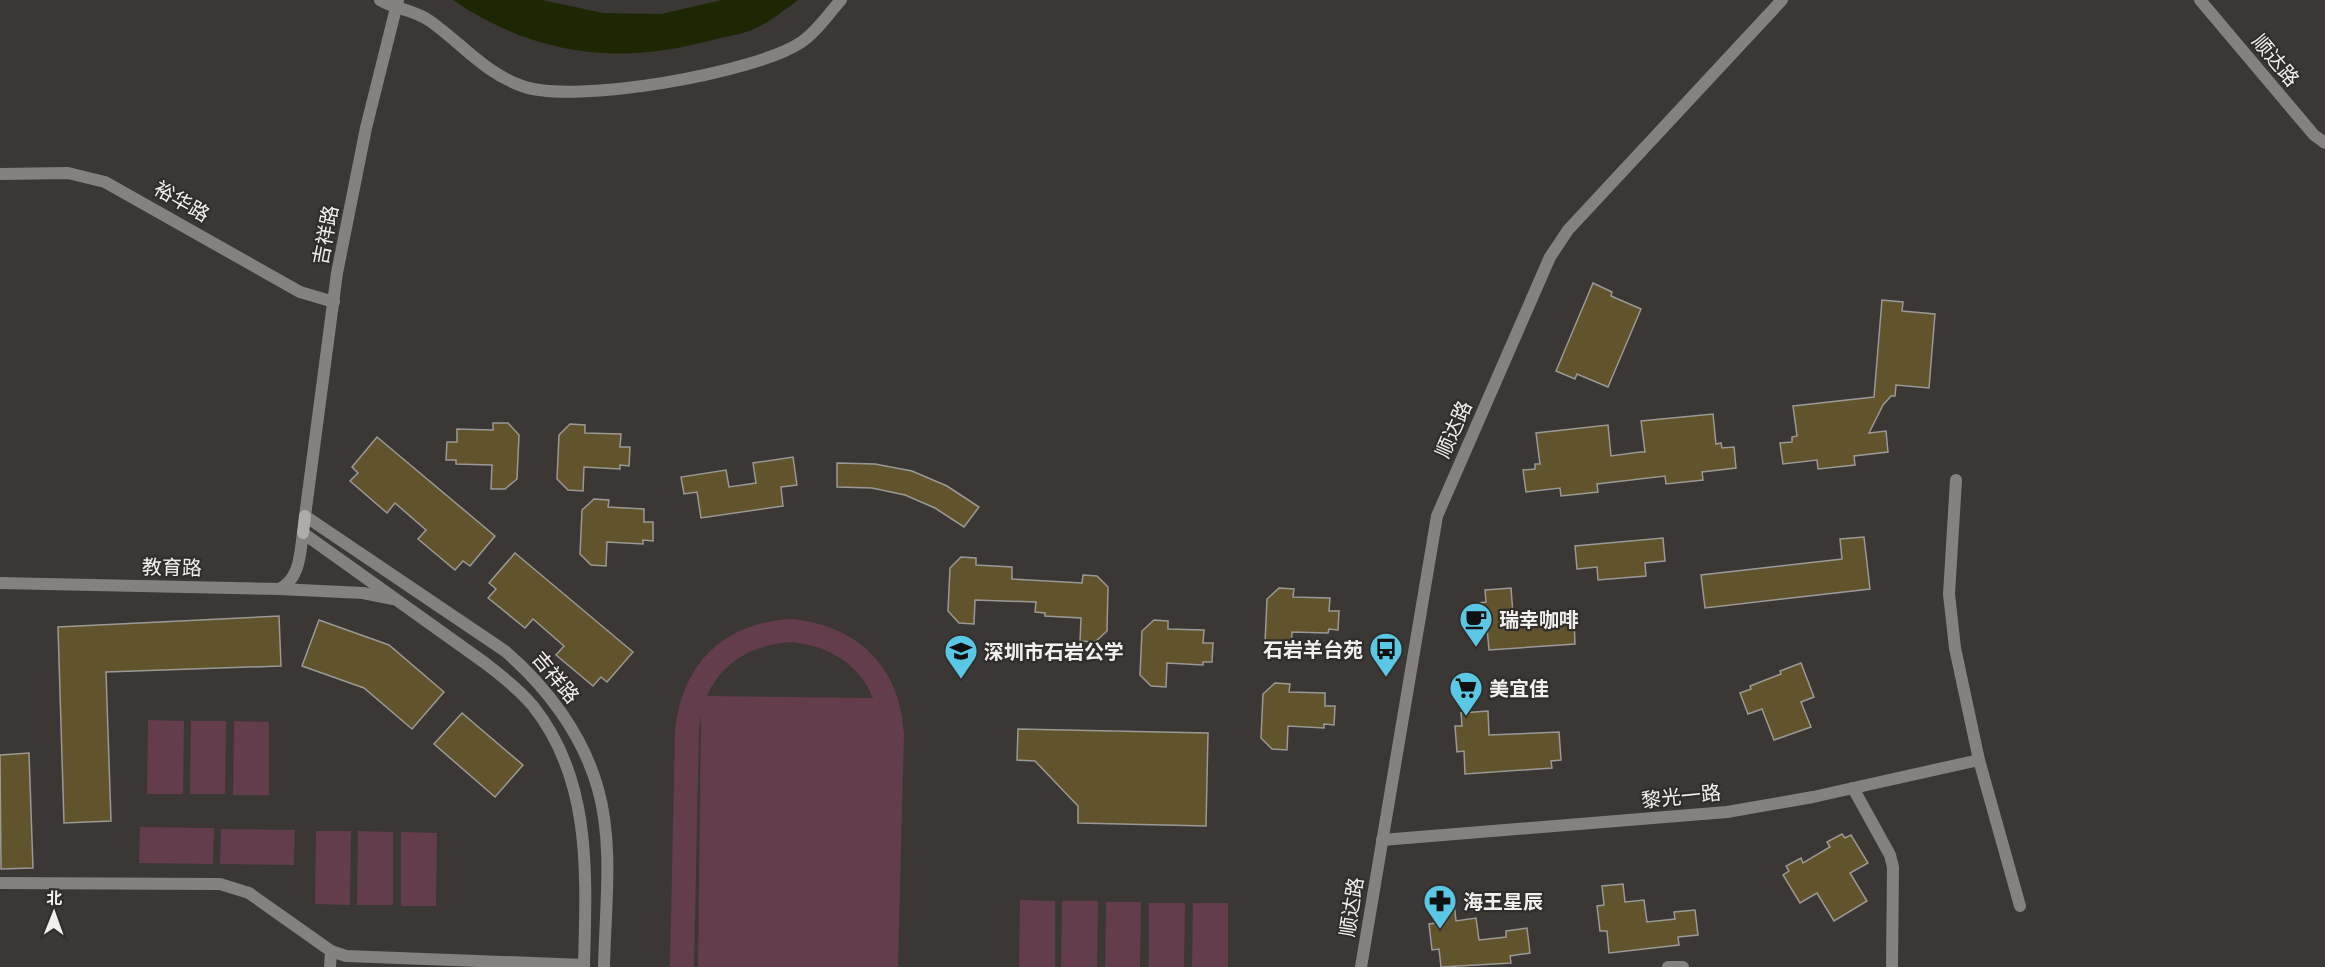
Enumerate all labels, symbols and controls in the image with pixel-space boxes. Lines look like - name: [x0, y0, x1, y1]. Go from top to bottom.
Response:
- street label: 顺达路: [2246, 28, 2306, 92]
- street label: 裕华路: [149, 174, 215, 228]
- street label: 吉祥路: [306, 203, 344, 267]
- street label: 顺达路: [1428, 396, 1478, 462]
- street label: 教育路: [142, 553, 202, 581]
- cafe icon: 瑞幸咖啡: [1458, 601, 1494, 648]
- place label: 瑞幸咖啡: [1499, 606, 1579, 633]
- bus stop icon: 石岩羊台苑: [1368, 631, 1404, 678]
- school or university icon: 深圳市石岩公学: [943, 633, 979, 680]
- place label: 石岩羊台苑: [1263, 636, 1363, 663]
- place label: 深圳市石岩公学: [984, 638, 1124, 665]
- street label: 吉祥路: [526, 645, 586, 709]
- supermarket icon: 美宜佳: [1448, 670, 1484, 717]
- place label: 美宜佳: [1489, 675, 1549, 702]
- street label: 黎光一路: [1640, 778, 1722, 814]
- street label: 顺达路: [1333, 875, 1369, 939]
- north arrow: [24, 883, 84, 943]
- pharmacy icon: 海王星辰: [1422, 883, 1458, 930]
- text: 北: [46, 887, 62, 909]
- place label: 海王星辰: [1463, 888, 1543, 915]

